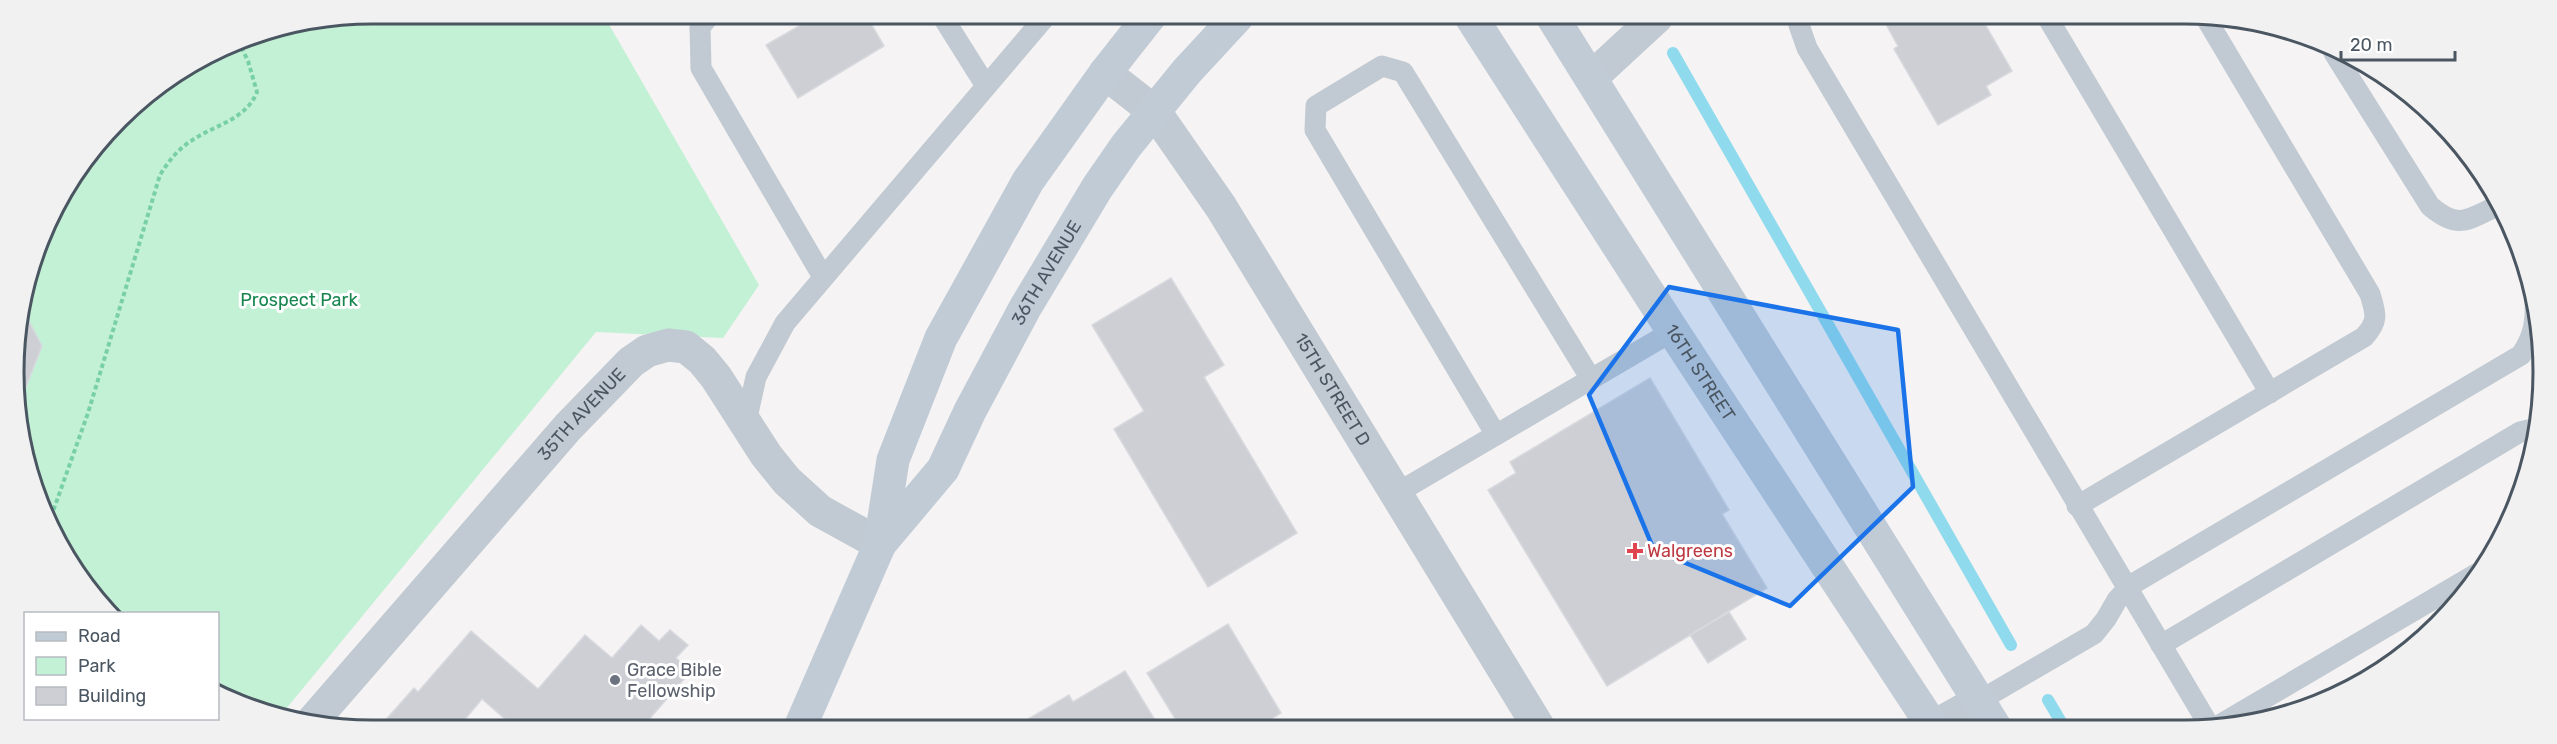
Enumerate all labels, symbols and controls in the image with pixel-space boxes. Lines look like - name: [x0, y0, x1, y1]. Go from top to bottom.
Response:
- scale bar: [2341, 24, 2455, 62]
- text: 20 m: [2350, 34, 2392, 56]
- street label: 36TH AVENUE: [1007, 216, 1086, 329]
- park label: Prospect Park: [240, 289, 358, 311]
- street label: 16TH STREET: [1661, 320, 1740, 425]
- street label: 15TH STREET D: [1290, 329, 1375, 450]
- street label: 35TH AVENUE: [533, 363, 630, 465]
- place label: Walgreens: [1647, 540, 1733, 562]
- marker: Walgreens: [1628, 544, 1642, 558]
- legend: [24, 612, 219, 720]
- text: Road: [78, 625, 121, 647]
- text: Park: [78, 655, 116, 677]
- place label: Grace Bible Fellowship: [627, 659, 722, 702]
- marker: Grace Bible Fellowship: [608, 673, 622, 687]
- text: Building: [78, 685, 146, 707]

